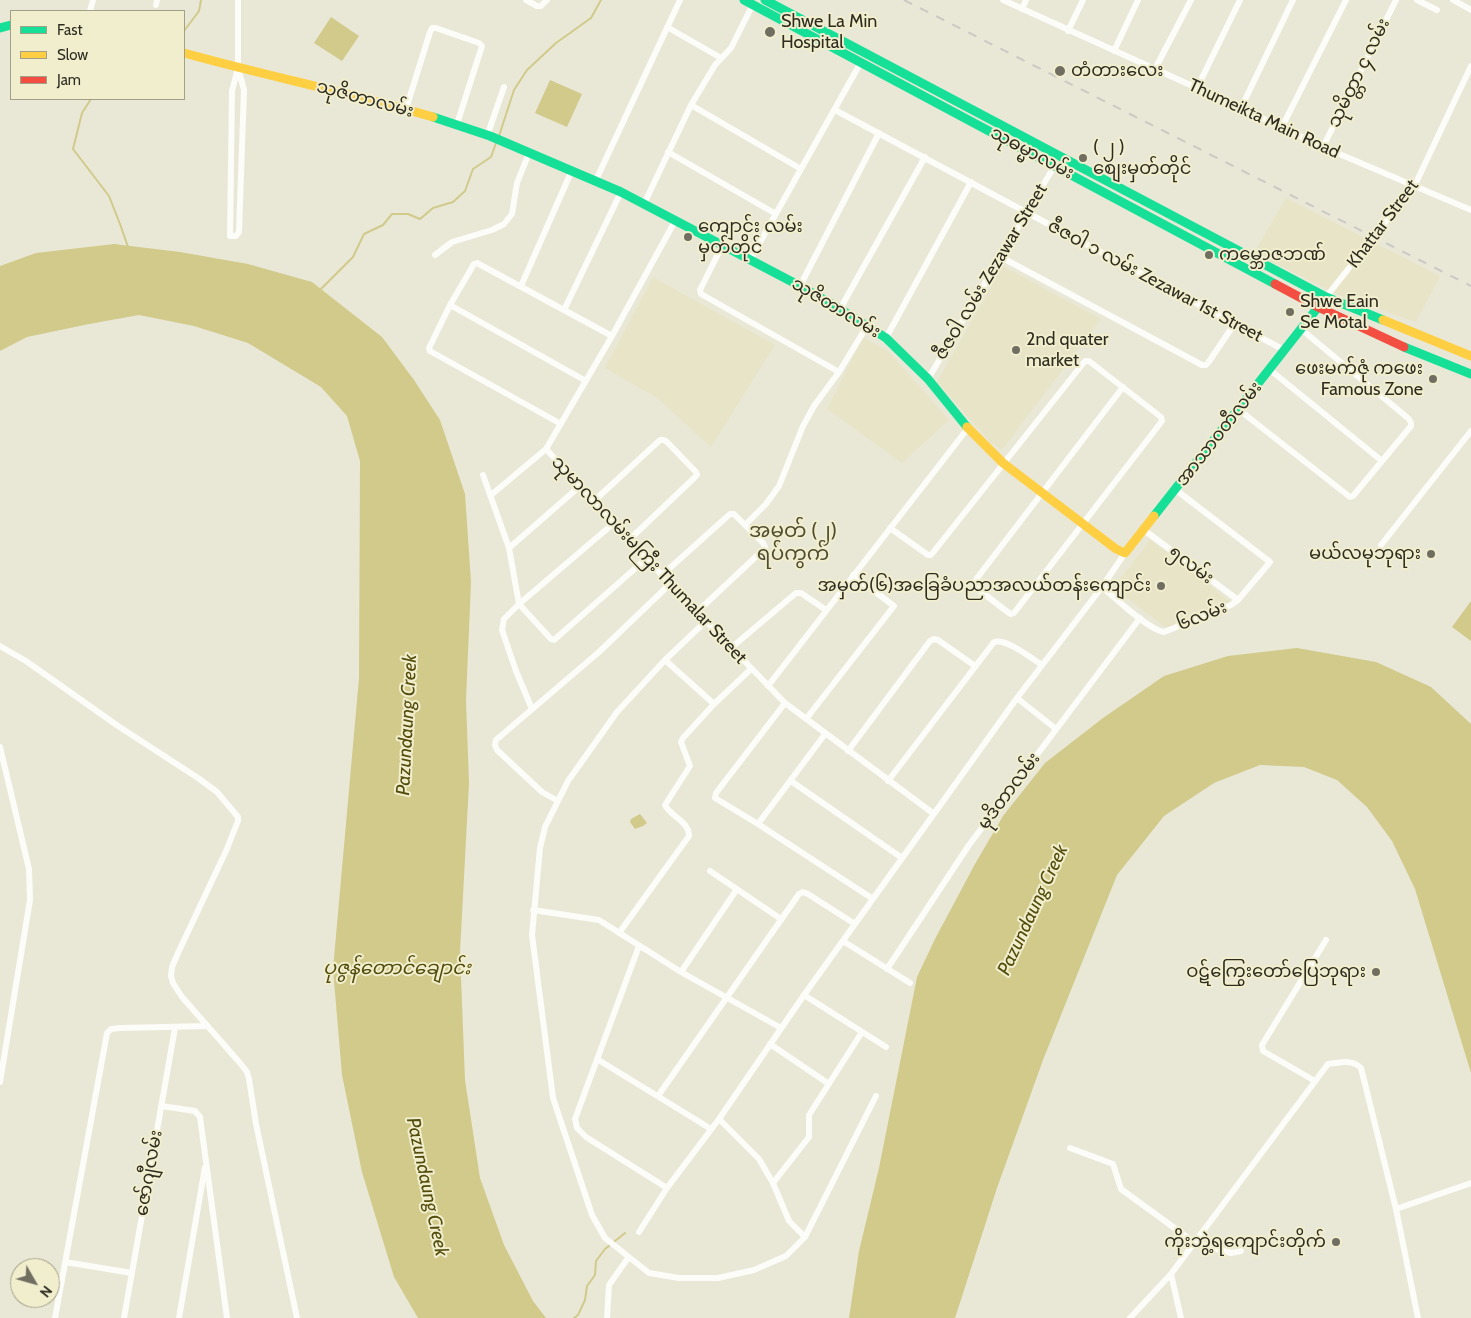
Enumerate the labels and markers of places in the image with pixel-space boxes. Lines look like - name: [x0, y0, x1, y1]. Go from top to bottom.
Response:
- place label: Shwe La Min Hospital: [781, 11, 877, 54]
- marker: Shwe La Min Hospital: [763, 25, 777, 39]
- place label: တံတားလေး: [1071, 60, 1164, 82]
- marker: တံတားလေး: [1053, 64, 1067, 78]
- place label: ( ၂ ) စျေးမှတ်တိုင်: [1093, 137, 1191, 180]
- marker: ( ၂ ) စျေးမှတ်တိုင်: [1077, 152, 1089, 164]
- place label: ကျောင်း လမ်း မှတ်တိုင်: [698, 216, 803, 258]
- marker: ကျောင်း လမ်း မှတ်တိုင်: [682, 231, 694, 243]
- place label: ကမ္ဘောဇဘဏ်: [1219, 244, 1326, 266]
- marker: ကမ္ဘောဇဘဏ်: [1203, 249, 1215, 261]
- place label: Shwe Eain Se Motal: [1300, 291, 1379, 334]
- marker: Shwe Eain Se Motal: [1284, 306, 1296, 318]
- place label: 2nd quater market: [1026, 329, 1108, 372]
- marker: 2nd quater market: [1010, 344, 1022, 356]
- place label: ဖေးမက်ဇုံ ကဖေး Famous Zone: [1295, 358, 1423, 400]
- marker: ဖေးမက်ဇုံ ကဖေး Famous Zone: [1427, 373, 1439, 385]
- place label: မယ်လမုဘုရား: [1309, 543, 1421, 565]
- marker: မယ်လမုဘုရား: [1425, 548, 1437, 560]
- place label: အမှတ်(၆)အခြေခံပညာအလယ်တန်းကျောင်း: [817, 575, 1151, 597]
- marker: အမှတ်(၆)အခြေခံပညာအလယ်တန်းကျောင်း: [1155, 580, 1167, 592]
- place label: ဝဋ်ကြွေးတော်ပြေဘုရား: [1186, 961, 1366, 983]
- marker: ဝဋ်ကြွေးတော်ပြေဘုရား: [1370, 966, 1382, 978]
- place label: ကိုးဘွဲ့ရကျောင်းတိုက်: [1164, 1231, 1326, 1253]
- marker: ကိုးဘွဲ့ရကျောင်းတိုက်: [1330, 1236, 1342, 1248]

